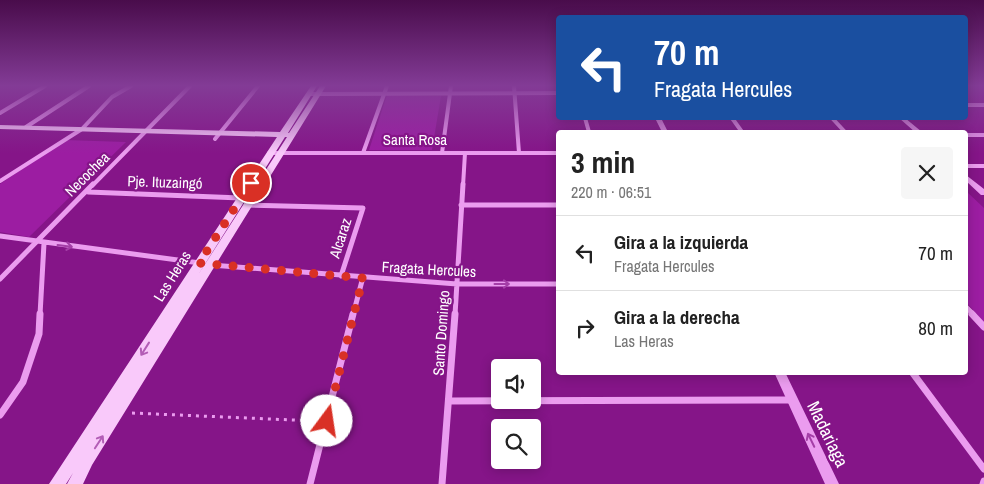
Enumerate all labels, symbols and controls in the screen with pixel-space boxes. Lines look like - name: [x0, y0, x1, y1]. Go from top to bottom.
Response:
- text: 70 m: [654, 29, 719, 76]
- icon: left: [571, 35, 636, 100]
- text: Fragata Hercules: [654, 74, 792, 104]
- street label: Santa Rosa: [383, 129, 447, 150]
- text: 3 min: [571, 142, 635, 182]
- street label: Necochea: [60, 147, 114, 201]
- button: close: [901, 147, 953, 199]
- pin: [230, 162, 272, 204]
- icon: arrive: [237, 169, 265, 197]
- street label: Pje. Ituzaingó: [127, 170, 203, 194]
- text: 220 m · 06:51: [571, 181, 651, 203]
- street label: Alcaraz: [323, 215, 356, 262]
- text: Gira a la izquierda: [614, 229, 748, 255]
- icon: left: [571, 239, 599, 267]
- text: 70 m: [918, 240, 953, 266]
- one-way arrow: [57, 241, 73, 251]
- street label: Las Heras: [148, 247, 196, 305]
- text: Fragata Hercules: [614, 255, 715, 277]
- street label: Fragata Hercules: [381, 256, 477, 282]
- one-way arrow: [494, 279, 510, 289]
- street label: Santo Domingo: [428, 289, 454, 376]
- text: Gira a la derecha: [614, 304, 740, 330]
- icon: right: [571, 314, 599, 342]
- text: 80 m: [918, 315, 953, 341]
- text: Las Heras: [614, 330, 674, 352]
- one-way arrow: [140, 341, 150, 355]
- map controls: [491, 359, 541, 469]
- button: sound: [491, 359, 541, 409]
- position arrow: [300, 394, 352, 446]
- street label: Madariaga: [801, 397, 855, 471]
- button: search: [491, 419, 541, 469]
- one-way arrow: [806, 433, 815, 448]
- one-way arrow: [94, 435, 104, 449]

